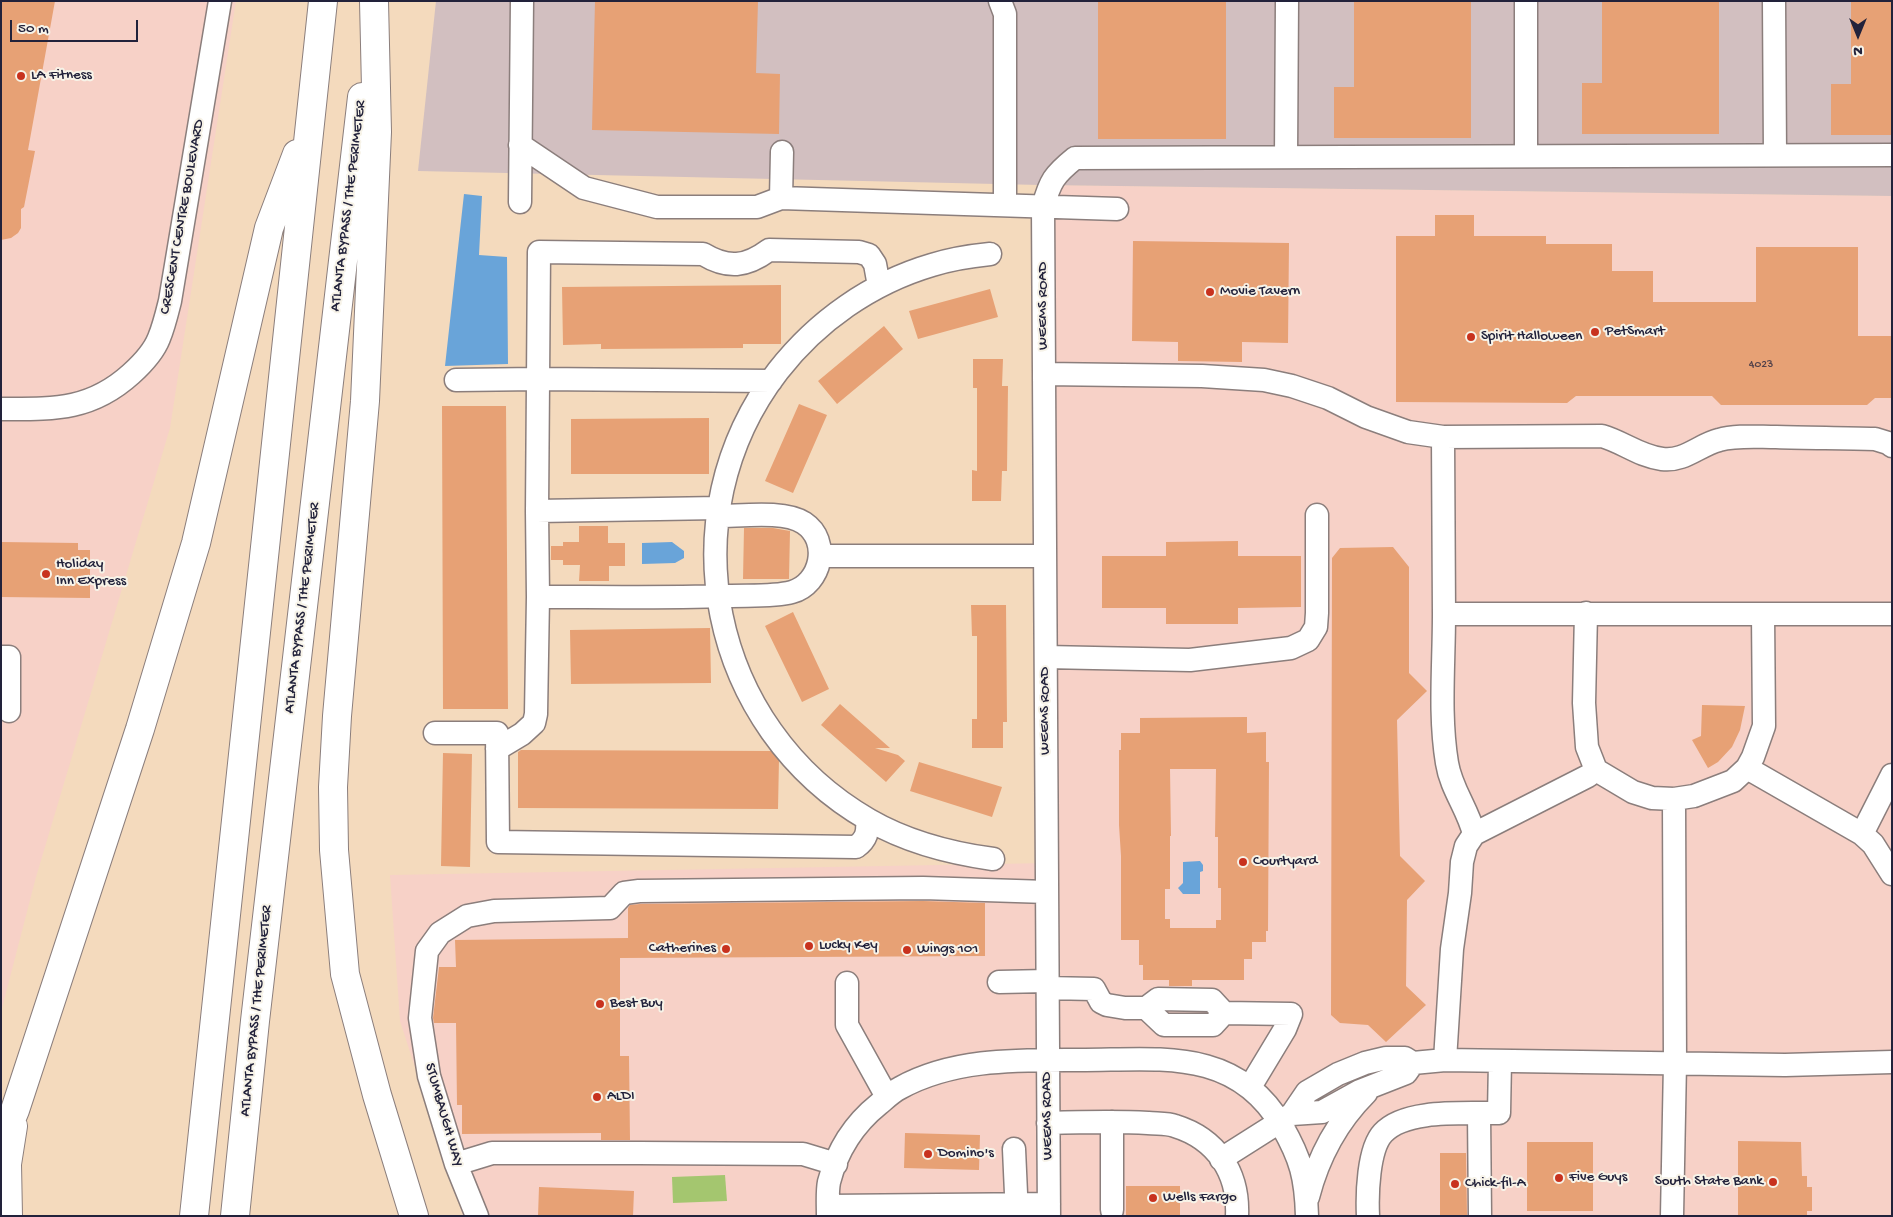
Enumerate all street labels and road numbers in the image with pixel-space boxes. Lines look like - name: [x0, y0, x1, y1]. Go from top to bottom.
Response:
- street label: ATLANTA BYPASS / THE PERIMETER: [327, 100, 371, 312]
- street label: CRESCENT CENTRE BOULEVARD: [157, 118, 209, 316]
- street label: WEEMS ROAD: [1035, 262, 1053, 350]
- street label: ATLANTA BYPASS / THE PERIMETER: [281, 502, 325, 714]
- street label: WEEMS ROAD: [1037, 667, 1055, 755]
- street label: ATLANTA BYPASS / THE PERIMETER: [237, 904, 277, 1118]
- street label: STUMBAUGH WAY: [420, 1061, 466, 1169]
- street label: WEEMS ROAD: [1038, 1072, 1058, 1160]

